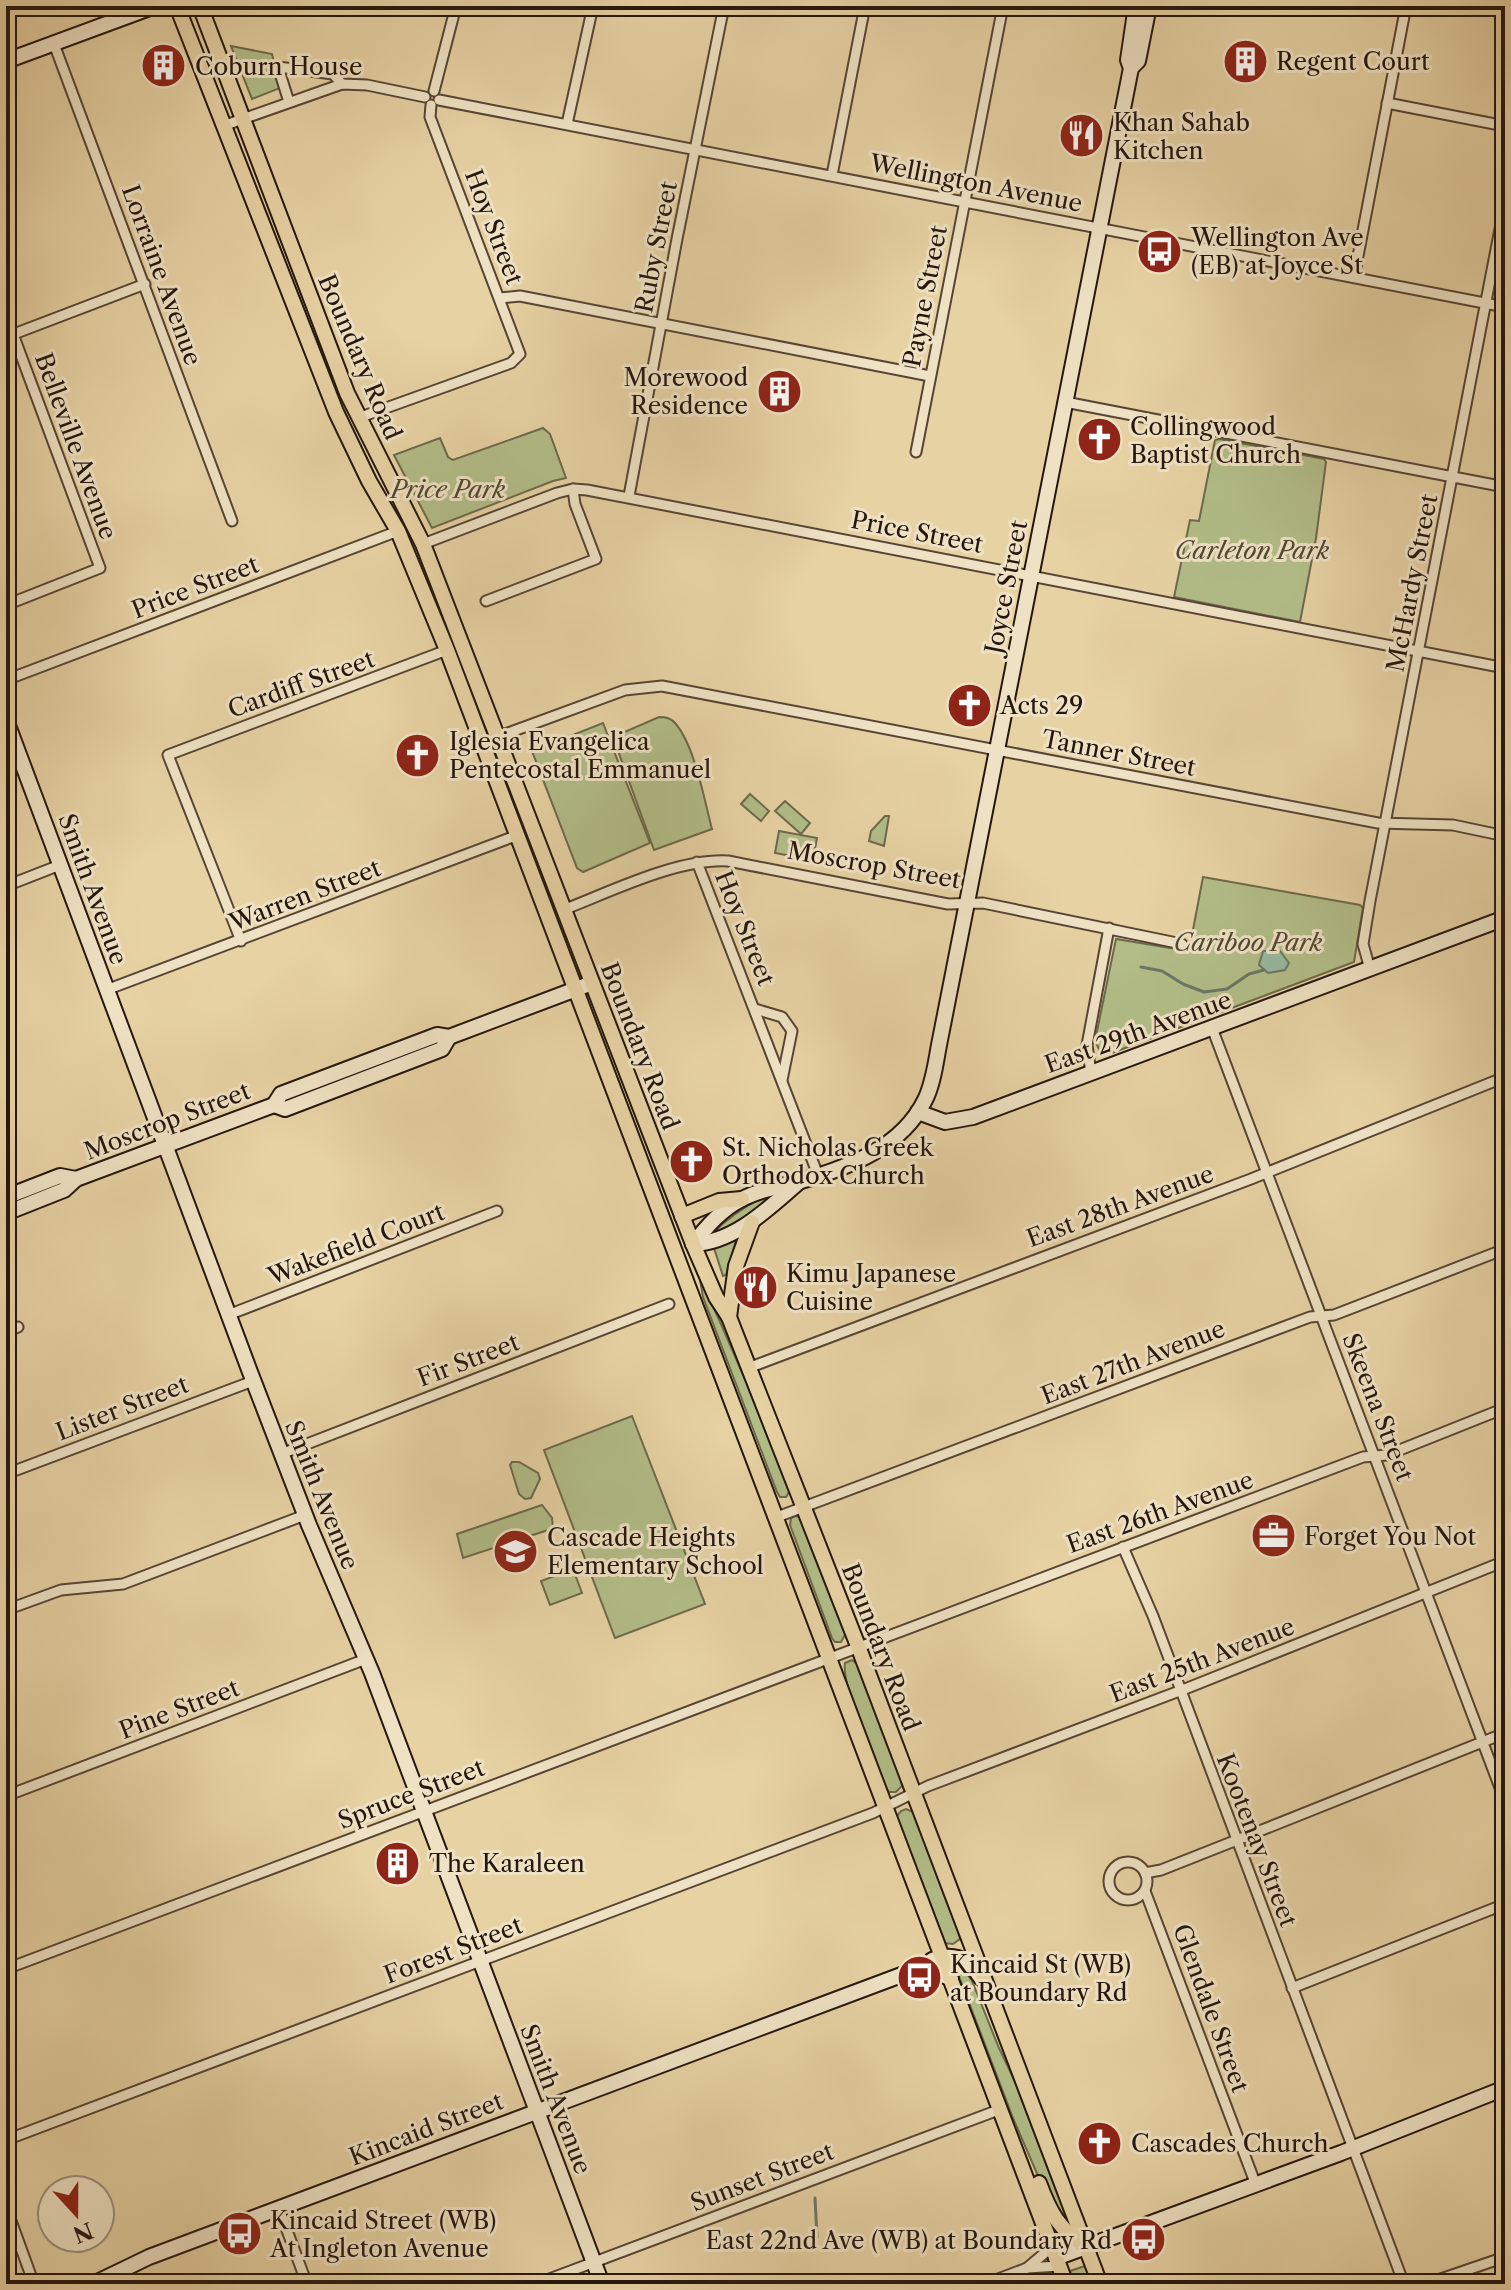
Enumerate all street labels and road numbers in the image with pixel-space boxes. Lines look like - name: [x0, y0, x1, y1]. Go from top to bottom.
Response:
- street label: Wellington Avenue: [866, 148, 1085, 218]
- street label: Hoy Street: [459, 165, 529, 289]
- street label: Ruby Street: [629, 178, 683, 315]
- street label: Lorraine Avenue: [116, 181, 208, 369]
- street label: Payne Street: [897, 222, 953, 369]
- street label: Boundary Road: [312, 270, 408, 444]
- street label: Belleville Avenue: [29, 349, 123, 543]
- street label: McHardy Street: [1381, 491, 1444, 674]
- street label: Price Street: [849, 505, 986, 559]
- street label: Joyce Street: [978, 517, 1033, 660]
- street label: Price Street: [127, 549, 263, 624]
- street label: Cardiff Street: [224, 644, 379, 724]
- street label: Tanner Street: [1040, 724, 1199, 782]
- street label: Smith Avenue: [52, 810, 134, 968]
- street label: Moscrop Street: [785, 836, 963, 895]
- street label: Warren Street: [224, 853, 385, 937]
- street label: Hoy Street: [709, 866, 781, 990]
- street label: Boundary Road: [595, 958, 685, 1134]
- street label: East 29th Avenue: [1041, 985, 1235, 1079]
- street label: Moscrop Street: [80, 1076, 254, 1166]
- street label: East 28th Avenue: [1023, 1159, 1217, 1253]
- street label: Wakefield Court: [263, 1197, 449, 1291]
- street label: East 27th Avenue: [1037, 1314, 1229, 1410]
- street label: Fir Street: [413, 1327, 524, 1393]
- street label: Skeena Street: [1337, 1329, 1420, 1485]
- street label: Lister Street: [52, 1369, 193, 1446]
- street label: Smith Avenue: [279, 1416, 365, 1574]
- street label: East 26th Avenue: [1063, 1465, 1257, 1559]
- street label: Boundary Road: [836, 1559, 926, 1735]
- street label: East 25th Avenue: [1106, 1611, 1298, 1709]
- street label: Pine Street: [115, 1673, 244, 1745]
- street label: Kootenay Street: [1211, 1749, 1304, 1931]
- street label: Spruce Street: [334, 1753, 489, 1835]
- street label: Forest Street: [380, 1910, 527, 1990]
- street label: Glendale Street: [1167, 1920, 1255, 2097]
- street label: Smith Avenue: [514, 2020, 598, 2178]
- street label: Kincaid Street: [345, 2086, 508, 2172]
- street label: Sunset Street: [686, 2136, 838, 2218]

